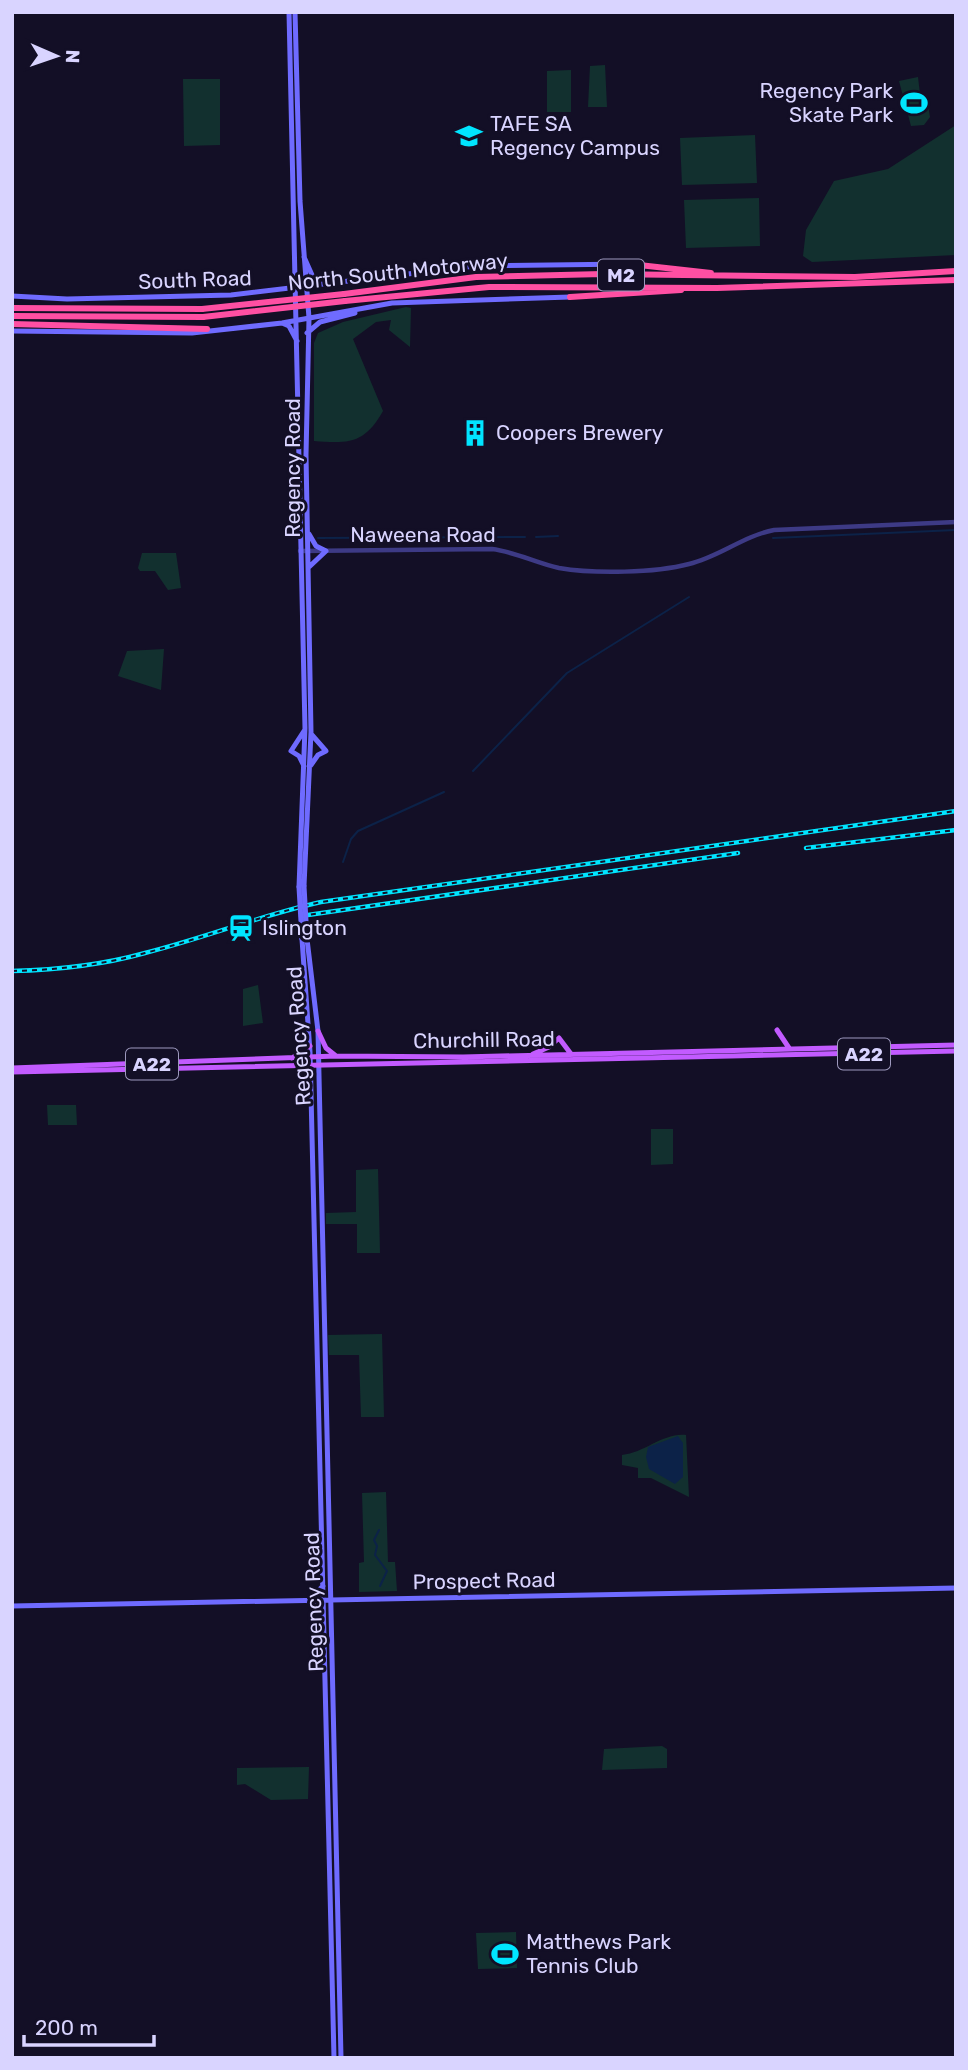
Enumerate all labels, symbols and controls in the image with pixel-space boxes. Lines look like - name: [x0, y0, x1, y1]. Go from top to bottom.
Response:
- north arrow: [21, 21, 91, 91]
- text: N: [61, 49, 84, 64]
- place label: Regency Park Skate Park: [759, 78, 893, 127]
- sports icon: Regency Park Skate Park: [899, 88, 929, 118]
- place label: TAFE SA Regency Campus: [490, 111, 660, 160]
- school or university icon: TAFE SA Regency Campus: [454, 121, 484, 151]
- street label: North South Motorway: [287, 247, 510, 295]
- road number: M2: [598, 260, 644, 290]
- street label: South Road: [138, 265, 252, 294]
- street label: Regency Road: [280, 398, 305, 538]
- building icon: Coopers Brewery: [460, 418, 490, 448]
- place label: Coopers Brewery: [496, 420, 664, 445]
- street label: Naweena Road: [350, 522, 496, 547]
- station icon: Islington: [226, 913, 256, 943]
- place label: Islington: [262, 915, 347, 940]
- street label: Regency Road: [281, 966, 316, 1107]
- street label: Churchill Road: [413, 1026, 555, 1053]
- road number: A22: [838, 1038, 890, 1070]
- road number: A22: [126, 1048, 178, 1080]
- street label: Regency Road: [299, 1532, 328, 1672]
- street label: Prospect Road: [412, 1567, 556, 1594]
- place label: Matthews Park Tennis Club: [526, 1929, 671, 1978]
- sports icon: Matthews Park Tennis Club: [490, 1939, 520, 1969]
- scale bar: [24, 2004, 154, 2048]
- text: 200 m: [35, 2015, 98, 2040]

